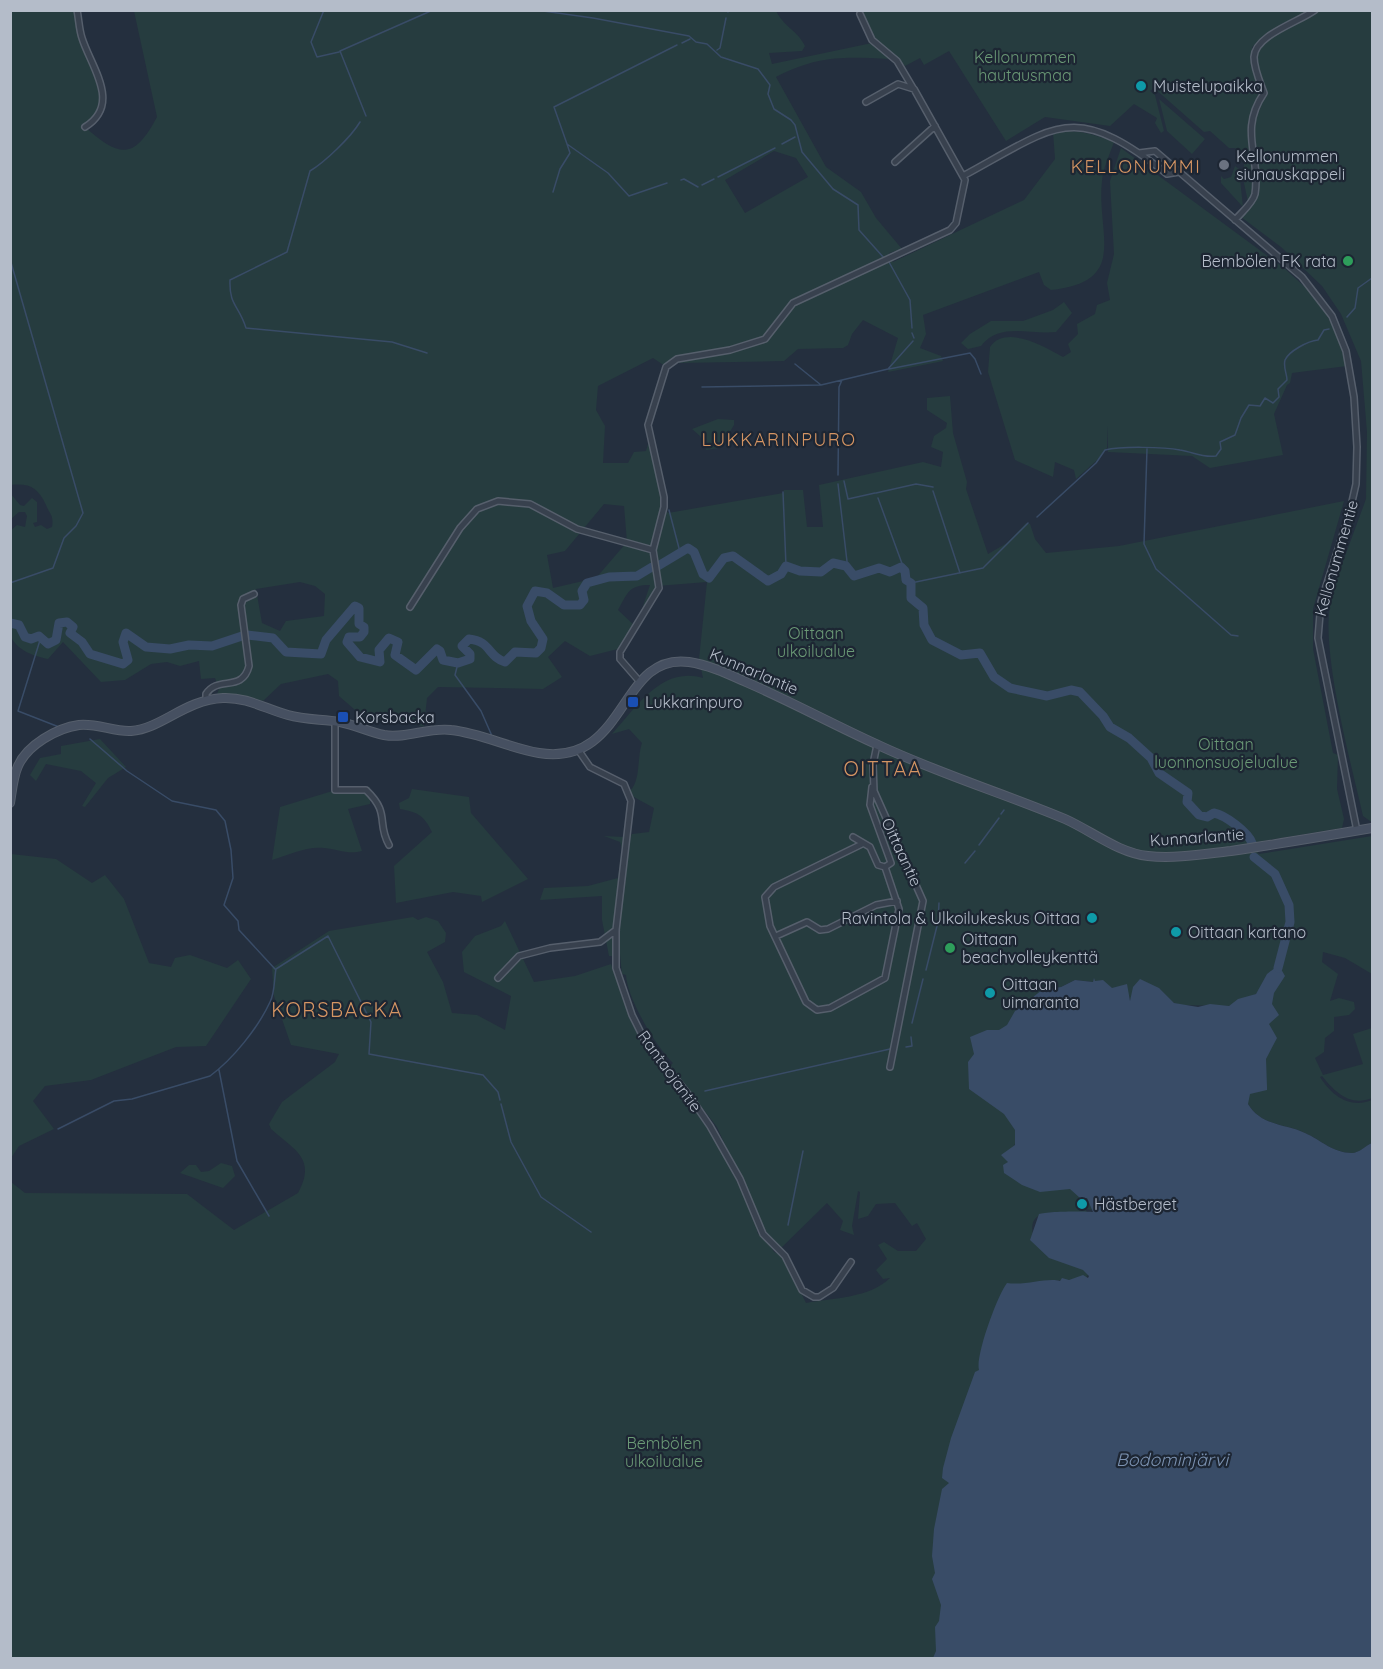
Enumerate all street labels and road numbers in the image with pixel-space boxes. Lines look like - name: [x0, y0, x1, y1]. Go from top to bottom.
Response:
- street label: Kellonummentie: [1310, 498, 1362, 618]
- street label: Kunnarlantie: [707, 643, 801, 699]
- street label: Oittaantie: [877, 815, 927, 889]
- street label: Kunnarlantie: [1149, 824, 1245, 850]
- street label: Rantaojantie: [634, 1026, 706, 1116]

